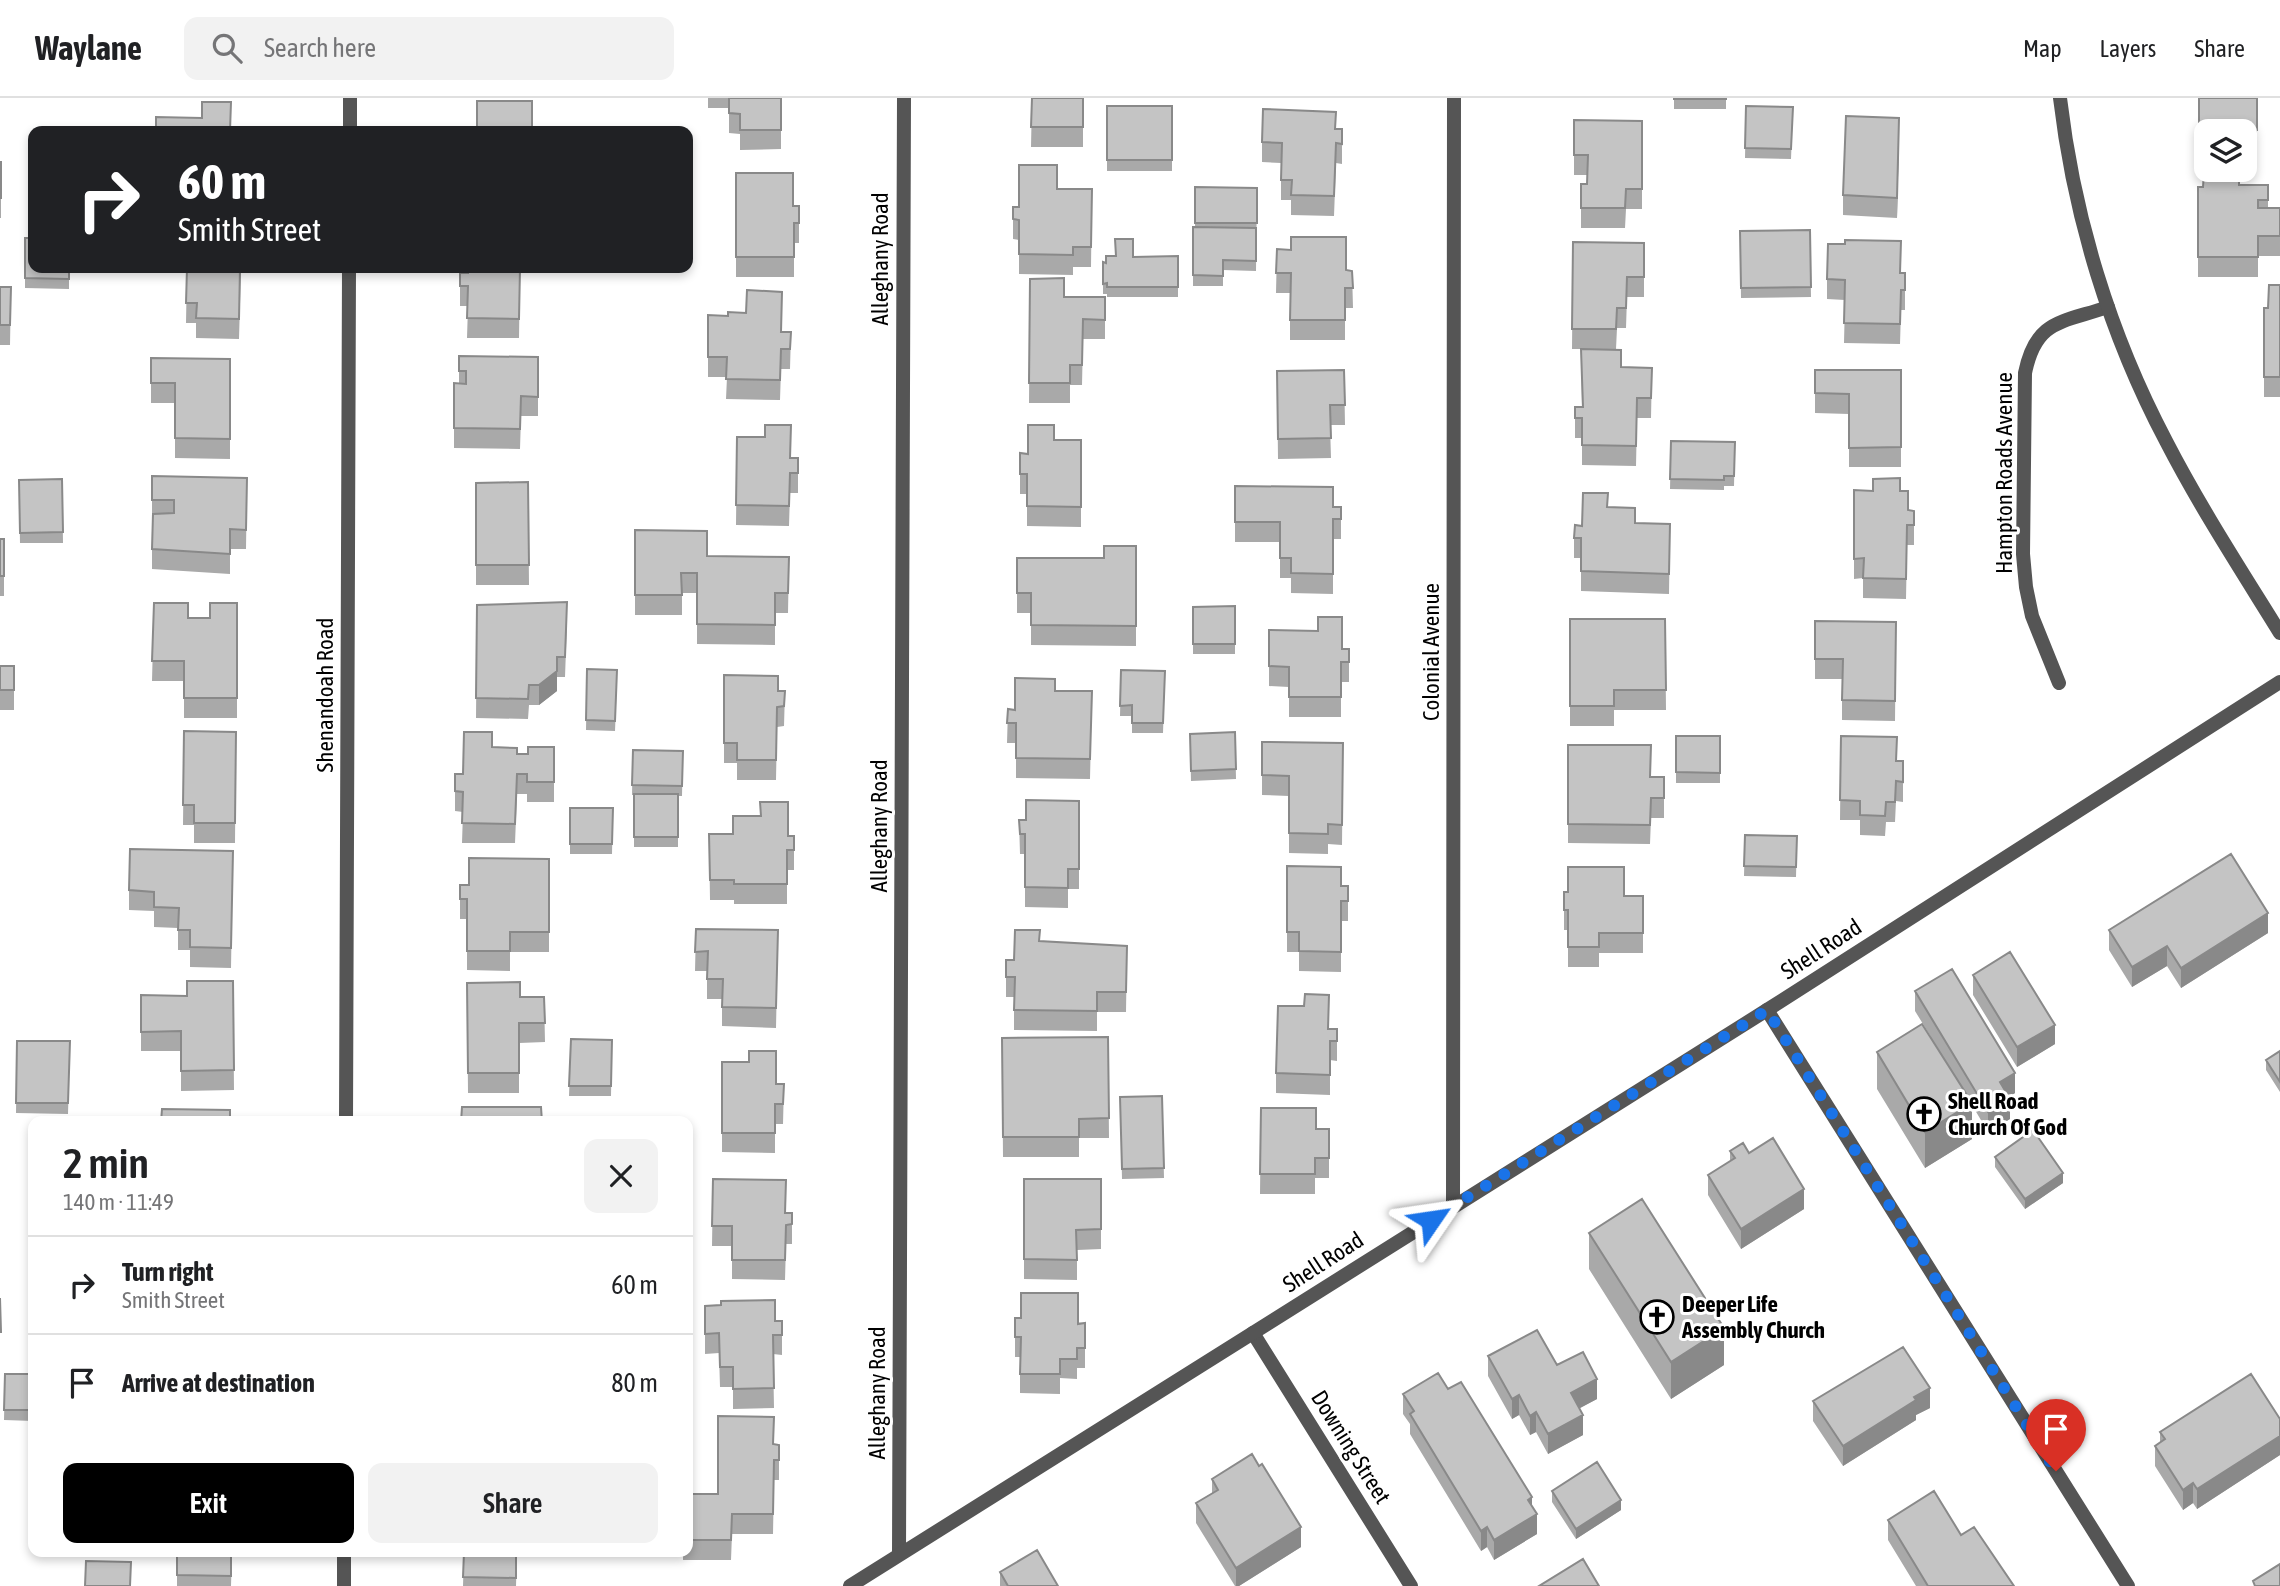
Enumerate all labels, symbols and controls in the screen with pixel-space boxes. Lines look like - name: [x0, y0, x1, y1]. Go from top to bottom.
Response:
- search box: [184, 17, 674, 80]
- text: Waylane: [35, 29, 142, 67]
- icon: search: [208, 29, 246, 67]
- text: Search here: [264, 33, 376, 63]
- text: Map: [2023, 35, 2062, 62]
- text: Layers: [2100, 35, 2156, 62]
- text: Share: [2194, 35, 2245, 62]
- map controls: [2194, 119, 2257, 182]
- button: layers: [2194, 119, 2257, 182]
- text: 60 m: [178, 153, 266, 209]
- icon: right: [63, 154, 154, 245]
- street label: Alleghany Road: [867, 192, 893, 326]
- text: Smith Street: [178, 211, 321, 248]
- street label: Hampton Roads Avenue: [1991, 372, 2017, 574]
- street label: Colonial Avenue: [1418, 583, 1444, 721]
- street label: Shenandoah Road: [312, 618, 338, 772]
- street label: Alleghany Road: [866, 759, 892, 893]
- street label: Shell Road: [1776, 913, 1866, 985]
- place label: Shell Road Church Of God: [1948, 1088, 2067, 1140]
- church icon: Shell Road Church Of God: [1905, 1095, 1943, 1133]
- text: 2 min: [63, 1139, 149, 1187]
- button: close: [584, 1139, 658, 1213]
- position arrow: [1394, 1183, 1468, 1257]
- text: 140 m · 11:49: [63, 1189, 174, 1215]
- street label: Shell Road: [1278, 1226, 1368, 1298]
- text: Turn right: [122, 1257, 213, 1287]
- icon: right: [63, 1266, 101, 1304]
- text: 60 m: [611, 1270, 658, 1300]
- text: Smith Street: [122, 1287, 225, 1313]
- place label: Deeper Life Assembly Church: [1681, 1291, 1825, 1343]
- church icon: Deeper Life Assembly Church: [1638, 1298, 1676, 1336]
- street label: Alleghany Road: [864, 1326, 890, 1460]
- icon: arrive: [63, 1364, 101, 1402]
- text: Arrive at destination: [122, 1368, 315, 1398]
- text: 80 m: [611, 1368, 658, 1398]
- street label: Downing Street: [1306, 1386, 1396, 1508]
- pin: [2026, 1399, 2086, 1471]
- icon: arrive: [2037, 1410, 2075, 1448]
- button: Exit: [63, 1463, 354, 1543]
- button: Share: [368, 1463, 658, 1543]

